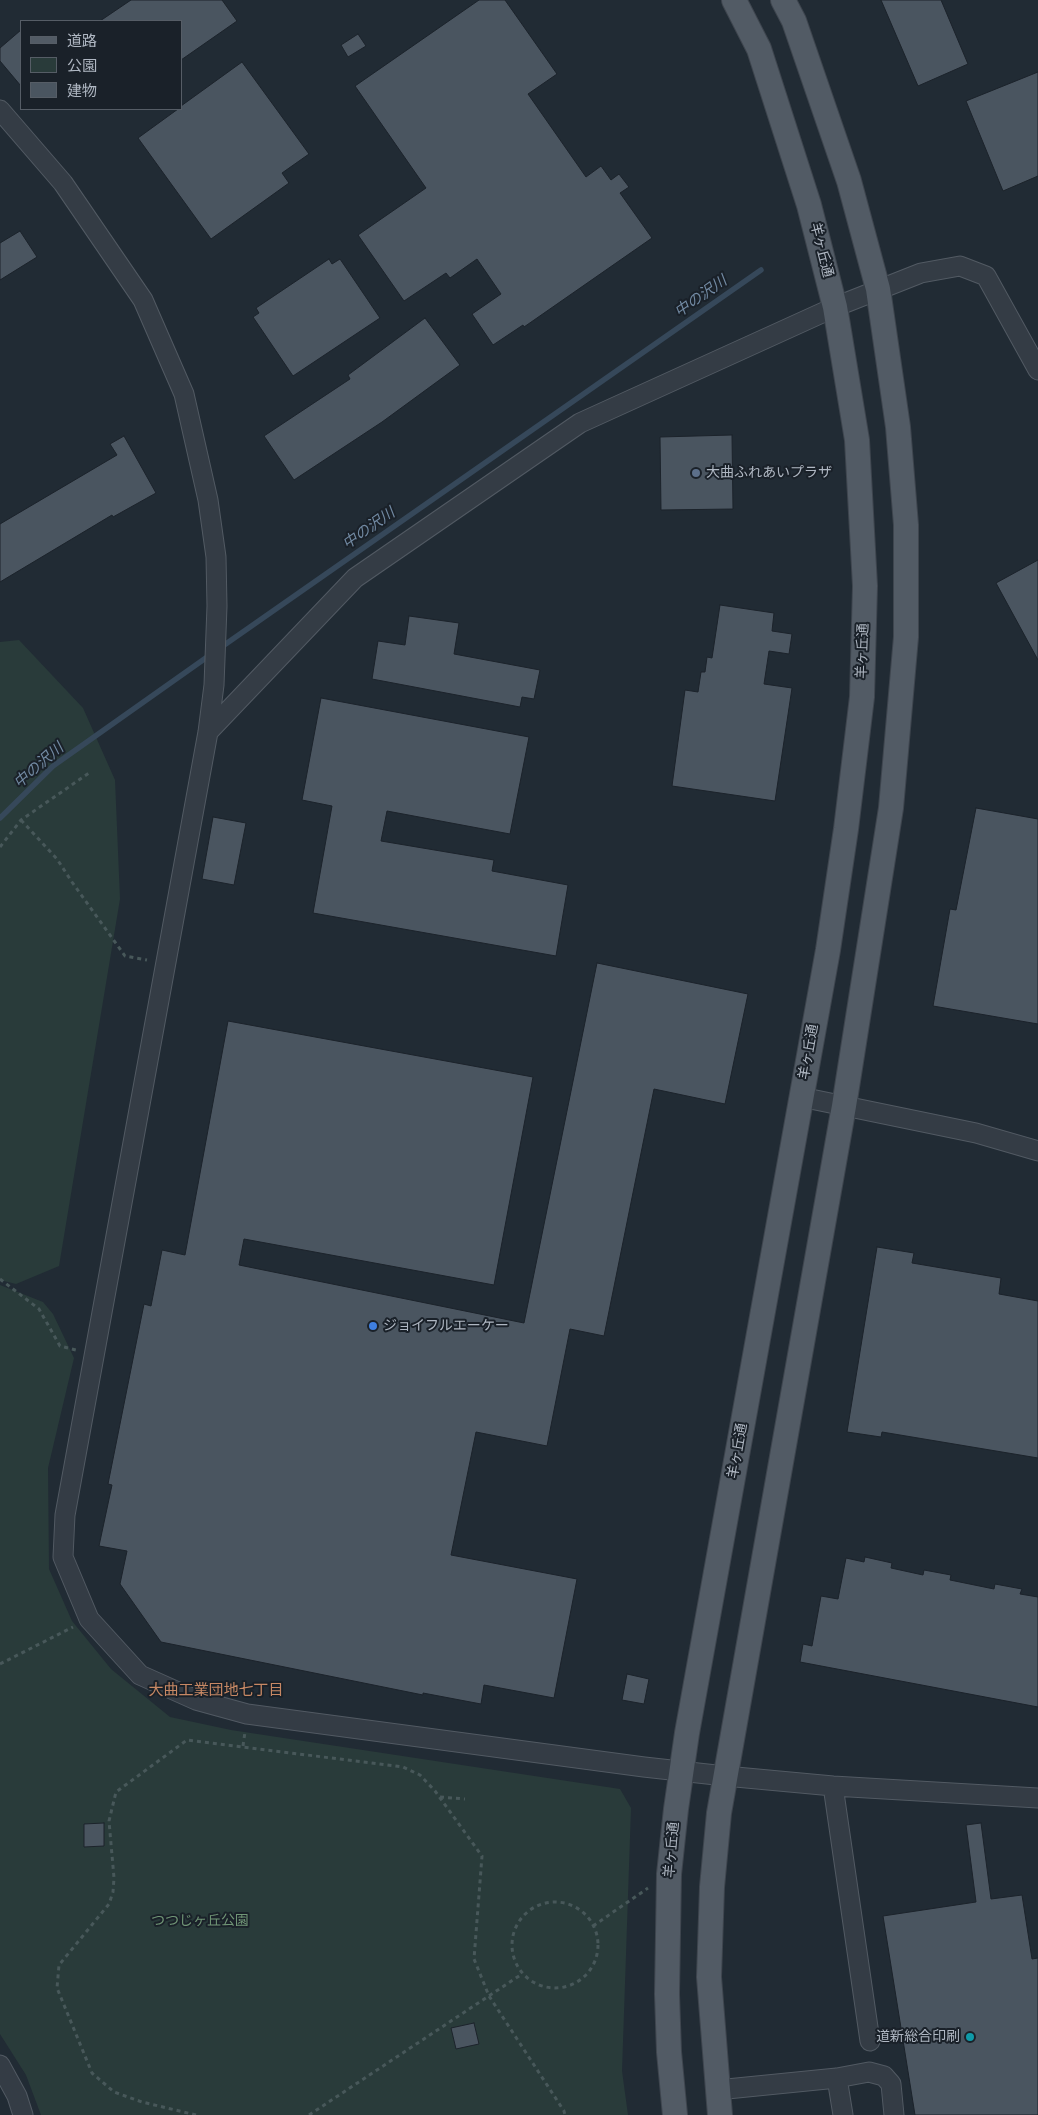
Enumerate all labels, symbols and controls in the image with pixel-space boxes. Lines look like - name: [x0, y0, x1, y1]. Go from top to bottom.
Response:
- legend: [20, 20, 182, 110]
- text: 道路: [67, 32, 97, 50]
- text: 公園: [67, 57, 97, 75]
- text: 建物: [67, 82, 97, 100]
- street label: 羊ヶ丘通: [806, 221, 836, 279]
- water label: 中の沢川: [671, 272, 731, 322]
- place label: 大曲ふれあいプラザ: [706, 465, 832, 481]
- marker: 大曲ふれあいプラザ: [690, 467, 702, 479]
- water label: 中の沢川: [339, 504, 399, 554]
- street label: 羊ヶ丘通: [854, 623, 872, 679]
- water label: 中の沢川: [10, 740, 68, 792]
- street label: 羊ヶ丘通: [796, 1023, 822, 1081]
- place label: ジョイフルエーケー: [383, 1318, 509, 1334]
- marker: ジョイフルエーケー: [367, 1320, 379, 1332]
- street label: 羊ヶ丘通: [725, 1422, 751, 1480]
- district label: 大曲工業団地七丁目: [149, 1682, 283, 1700]
- street label: 羊ヶ丘通: [661, 1821, 683, 1879]
- park label: つつじヶ丘公園: [151, 1913, 249, 1929]
- place label: 道新総合印刷: [876, 2029, 960, 2045]
- marker: 道新総合印刷: [964, 2031, 976, 2043]

